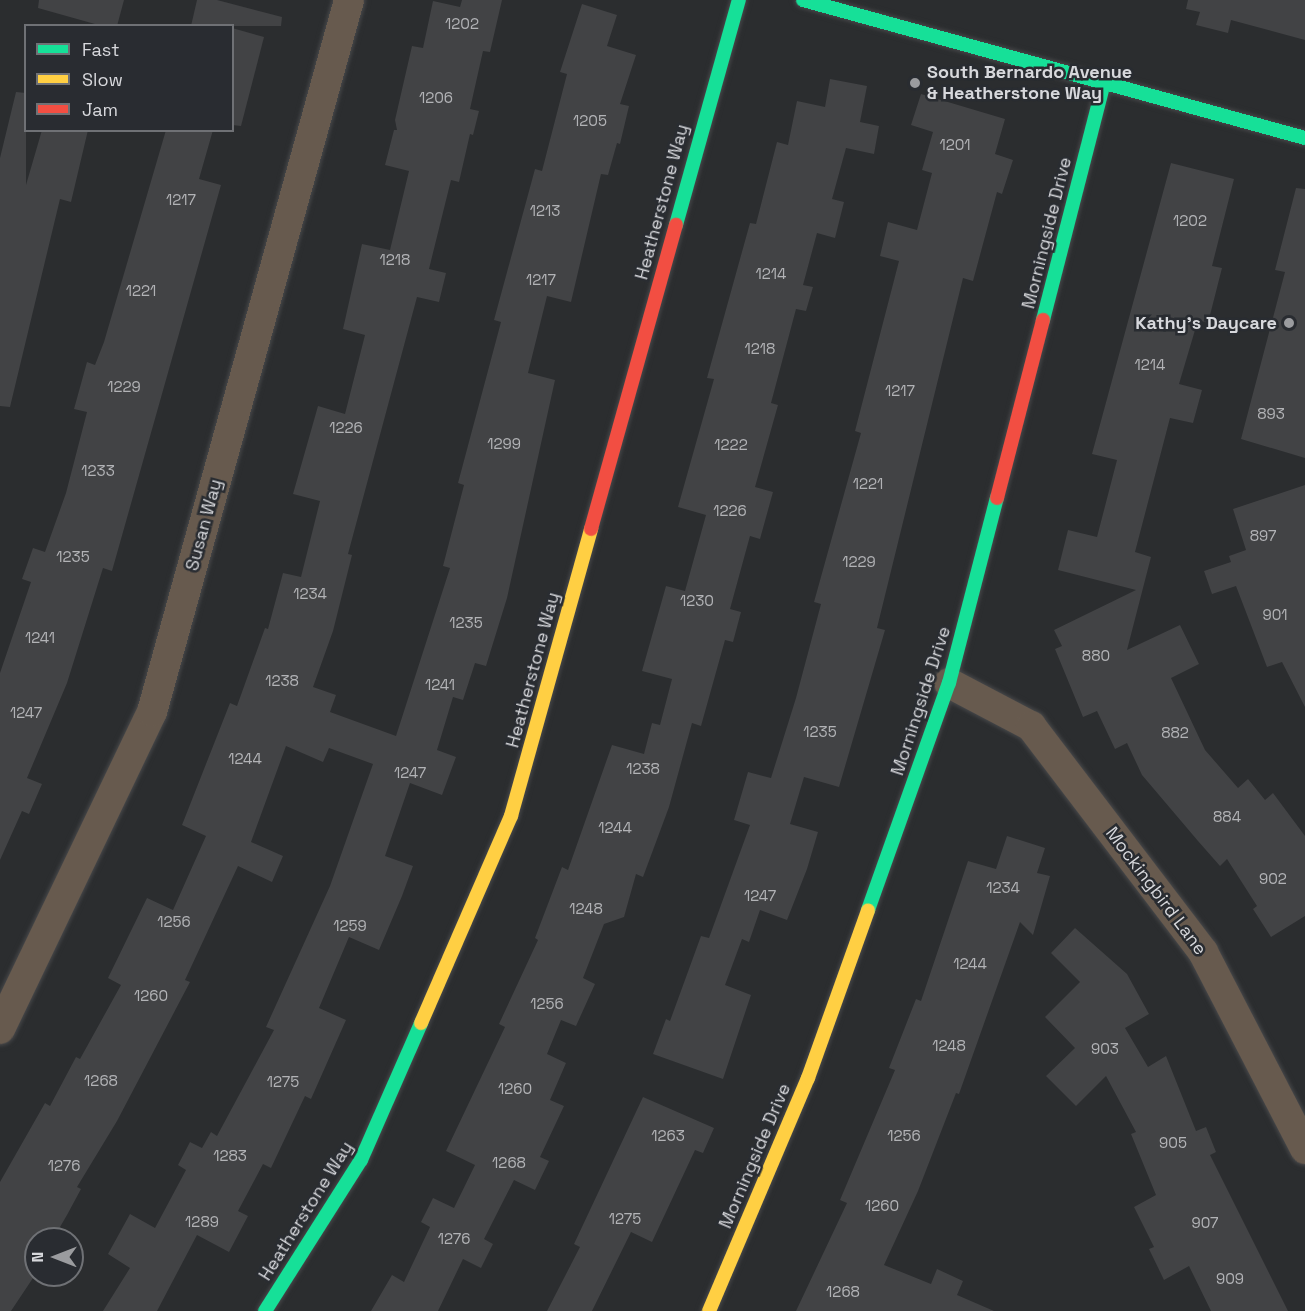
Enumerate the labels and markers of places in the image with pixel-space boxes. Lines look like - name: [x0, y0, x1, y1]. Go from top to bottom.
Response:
- place label: South Bernardo Avenue & Heatherstone Way: [927, 62, 1132, 104]
- marker: South Bernardo Avenue & Heatherstone Way: [908, 76, 922, 90]
- place label: Kathy's Daycare: [1135, 312, 1277, 334]
- marker: Kathy's Daycare: [1282, 316, 1296, 330]

